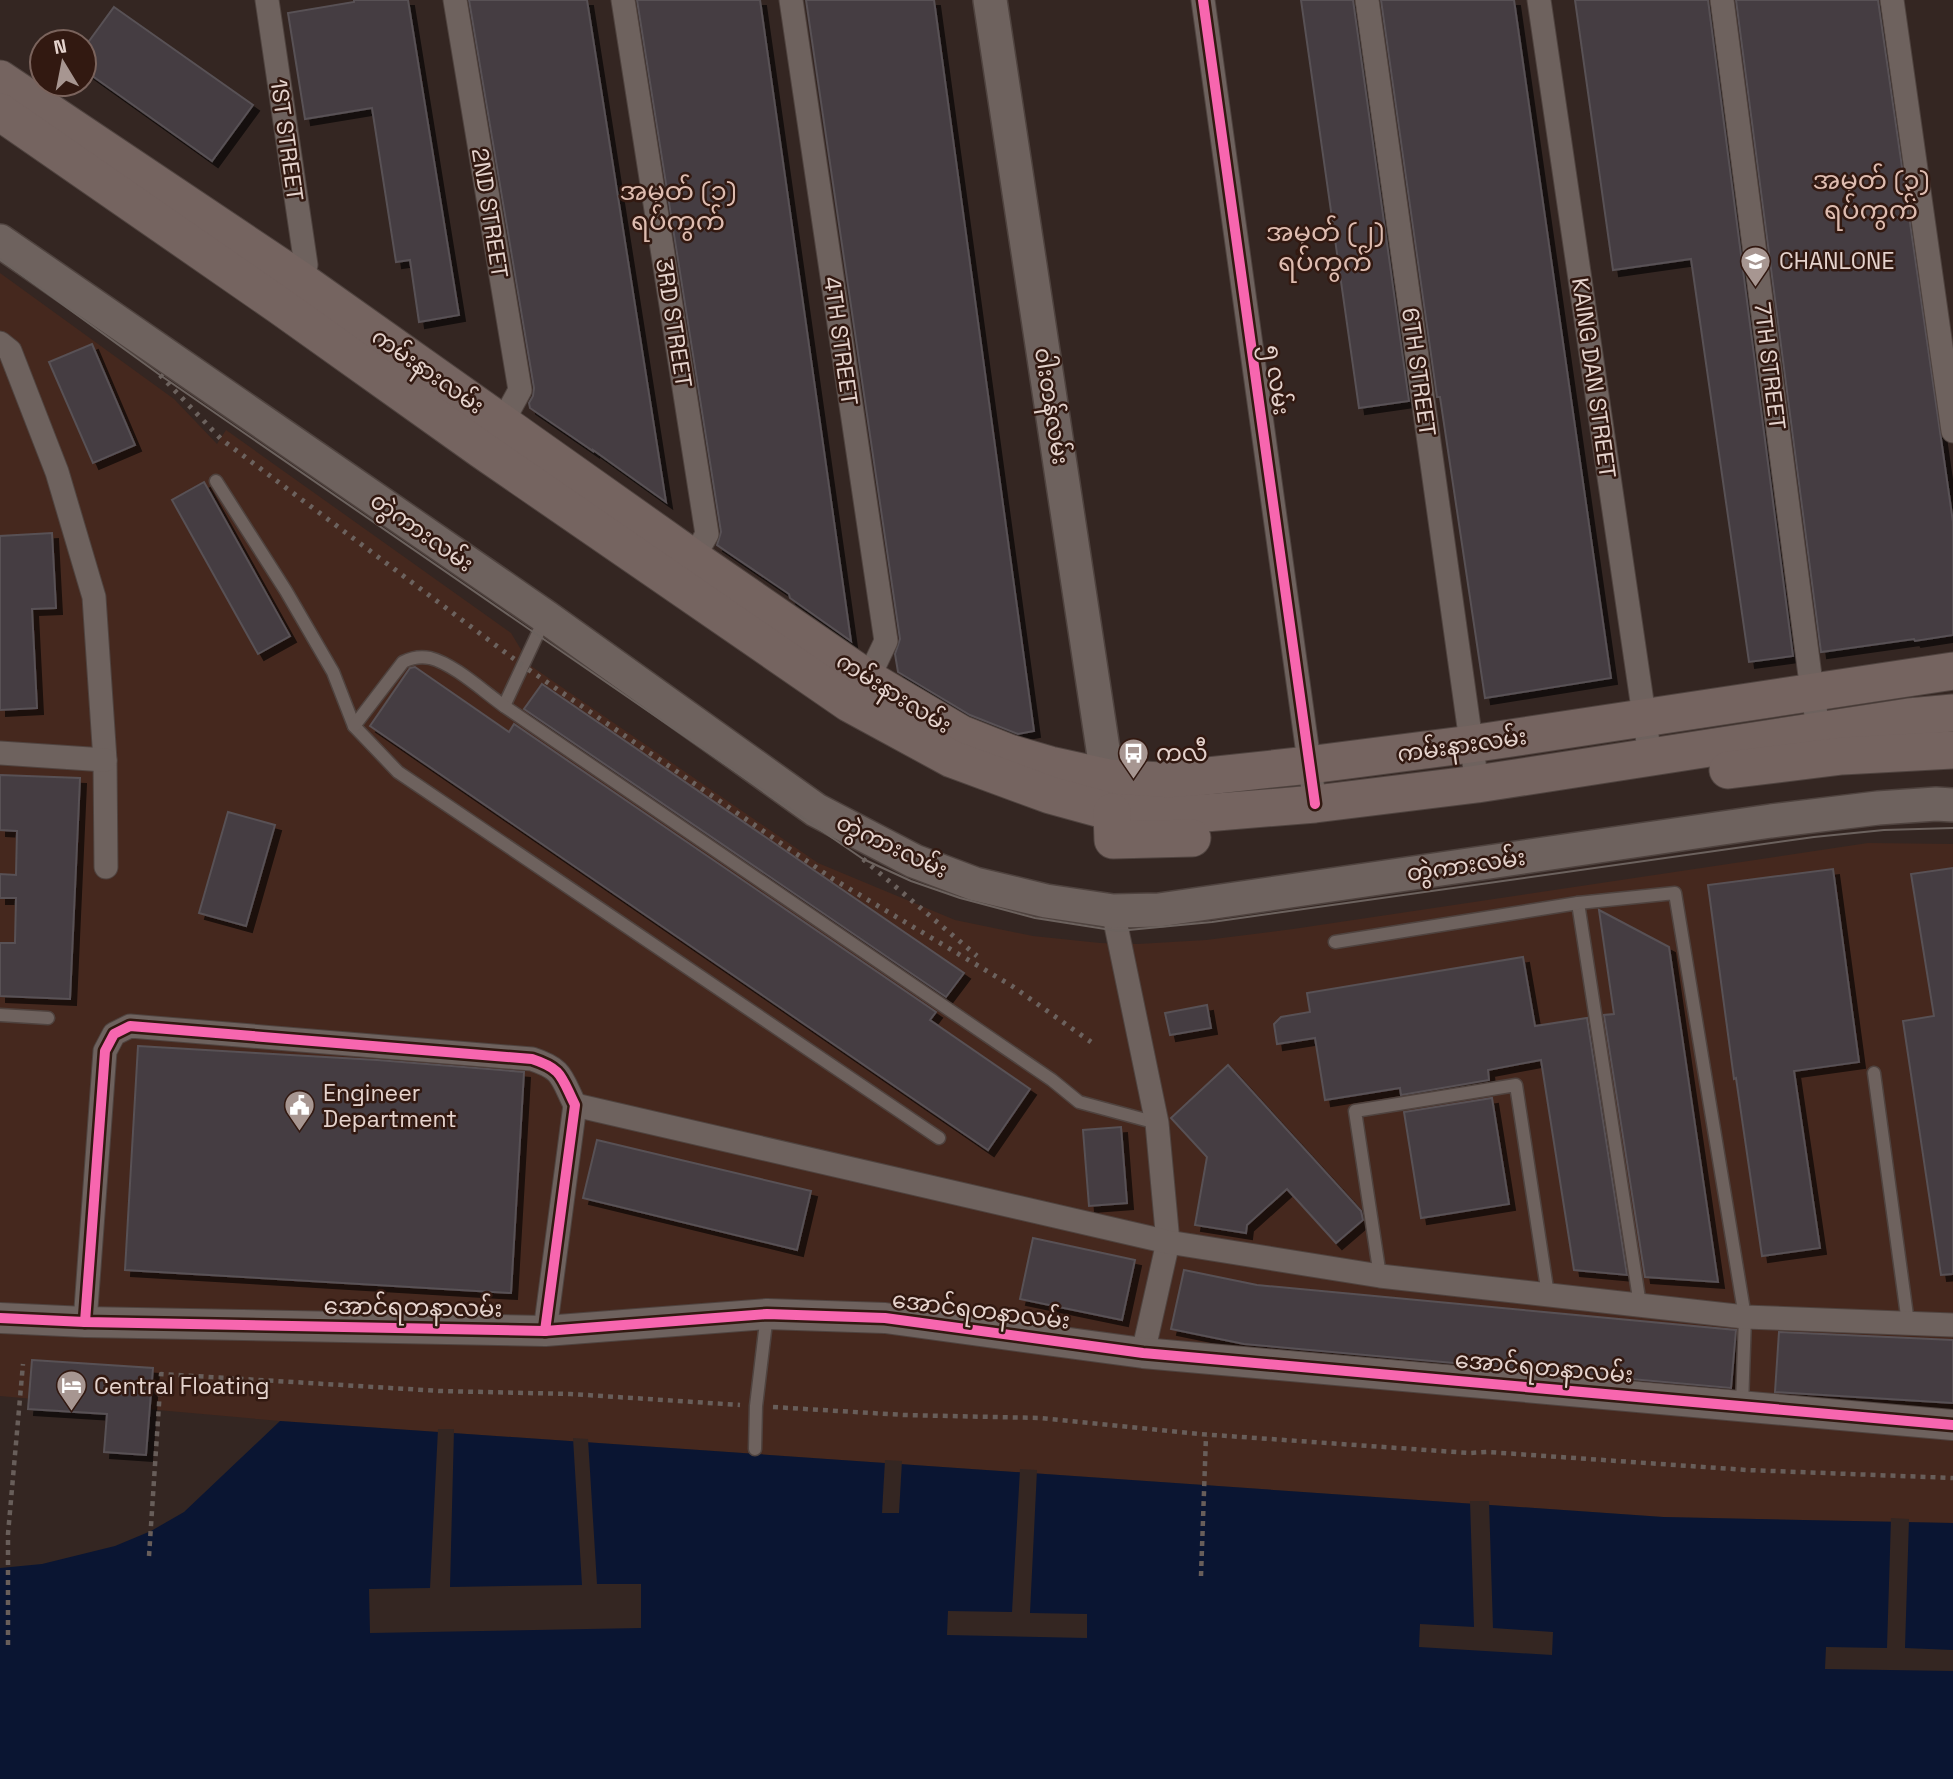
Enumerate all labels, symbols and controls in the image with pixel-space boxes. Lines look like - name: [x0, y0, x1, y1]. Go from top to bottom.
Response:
- north arrow: [28, 28, 98, 98]
- text: N: [52, 33, 69, 60]
- street label: 1ST STREET: [264, 77, 310, 203]
- street label: 2ND STREET: [465, 146, 515, 280]
- district label: အမှတ် (၃) ရပ်ကွက်: [1813, 163, 1929, 231]
- district label: အမှတ် (၁) ရပ်ကွက်: [619, 174, 737, 242]
- district label: အမှတ် (၂) ရပ်ကွက်: [1266, 215, 1384, 283]
- school or university icon: CHANLONE: [1739, 244, 1773, 288]
- place label: CHANLONE: [1779, 246, 1894, 276]
- street label: 3RD STREET: [649, 256, 699, 390]
- street label: 4TH STREET: [817, 275, 865, 407]
- street label: KAING DAN STREET: [1565, 276, 1623, 480]
- street label: 7TH STREET: [1747, 300, 1793, 432]
- street label: 6TH STREET: [1395, 306, 1443, 438]
- street label: ကမ်းနားလမ်း: [364, 321, 491, 424]
- street label: ၅ လမ်း: [1253, 343, 1298, 418]
- street label: ဝါးတန်လမ်း: [1024, 345, 1077, 467]
- street label: တွဲကားလမ်း: [363, 485, 480, 581]
- street label: ကမ်းနားလမ်း: [829, 645, 958, 744]
- street label: ကမ်းနားလမ်း: [1395, 720, 1529, 773]
- bus stop icon: ကလီ: [1116, 736, 1150, 780]
- place label: ကလီ: [1156, 737, 1208, 768]
- street label: တွဲကားလမ်း: [830, 806, 953, 888]
- street label: တွဲကားလမ်း: [1405, 841, 1528, 891]
- place label: Engineer Department: [323, 1078, 457, 1134]
- public building icon: Engineer Department: [283, 1089, 317, 1133]
- street label: အောင်ရတနာလမ်း: [890, 1283, 1072, 1340]
- street label: အောင်ရတနာလမ်း: [323, 1289, 503, 1328]
- street label: အောင်ရတနာလမ်း: [1453, 1343, 1634, 1394]
- hotel icon: Central Floating: [54, 1369, 88, 1413]
- place label: Central Floating: [94, 1371, 270, 1401]

